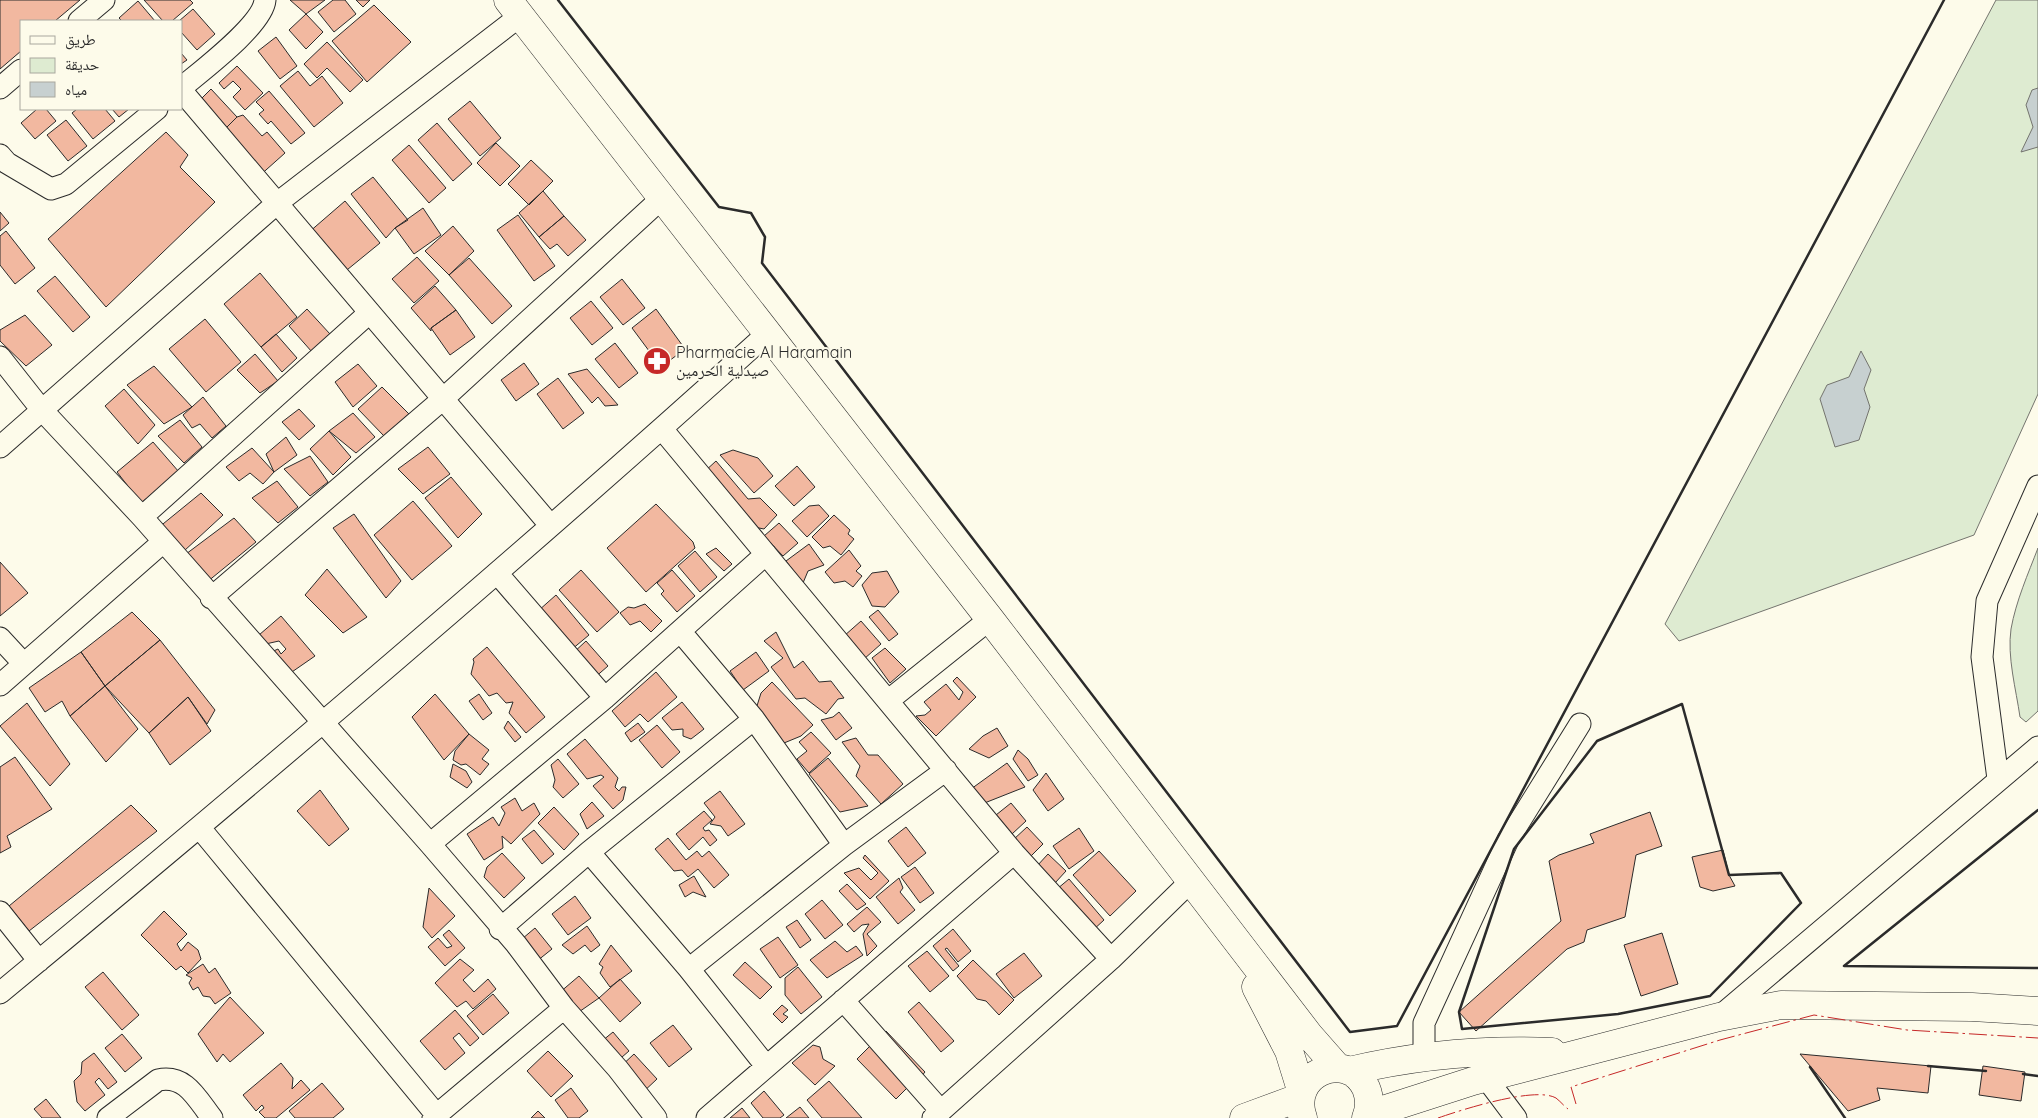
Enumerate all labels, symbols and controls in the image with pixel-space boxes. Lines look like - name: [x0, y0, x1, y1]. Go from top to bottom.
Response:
- legend: [20, 20, 182, 110]
- text: طريق: [65, 30, 96, 50]
- text: حديقة: [65, 55, 100, 74]
- text: مياه: [65, 80, 87, 99]
- place label: Pharmacie Al Haramain صيدلية الحرمين: [676, 342, 852, 381]
- pharmacy icon: Pharmacie Al Haramain صيدلية الحرمين: [642, 346, 672, 376]

